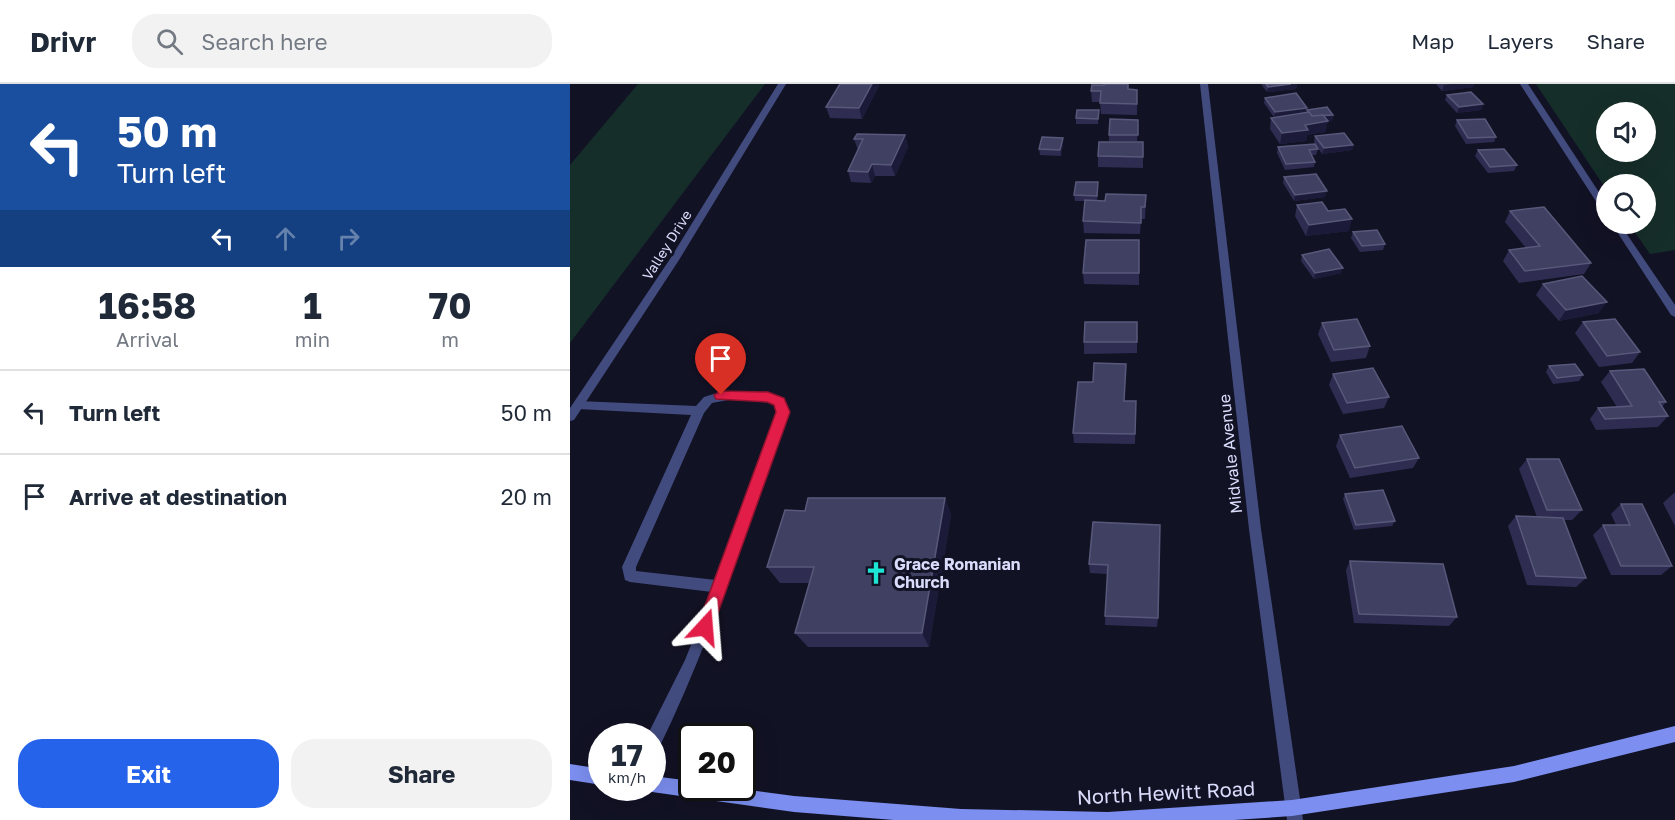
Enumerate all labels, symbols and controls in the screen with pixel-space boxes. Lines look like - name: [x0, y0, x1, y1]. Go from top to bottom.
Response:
- search box: [132, 14, 552, 68]
- text: Drivr: [30, 25, 96, 58]
- icon: search: [153, 25, 186, 58]
- text: Search here: [201, 28, 327, 55]
- text: Map: [1411, 28, 1454, 54]
- text: Layers: [1487, 28, 1554, 54]
- text: Share: [1587, 28, 1645, 54]
- map controls: [1596, 102, 1656, 234]
- button: sound: [1596, 102, 1656, 162]
- text: 50 m: [117, 106, 217, 156]
- icon: left: [18, 108, 96, 186]
- text: Turn left: [117, 157, 226, 189]
- button: search: [1596, 174, 1656, 234]
- street label: Valley Drive: [638, 207, 695, 283]
- icon: left: [206, 222, 239, 255]
- icon: ahead: [269, 222, 302, 255]
- icon: right: [332, 222, 365, 255]
- text: 16:58: [98, 284, 196, 327]
- text: 1: [303, 284, 322, 327]
- text: 70: [429, 284, 472, 327]
- text: Arrival: [116, 327, 179, 351]
- text: min: [295, 327, 330, 351]
- text: m: [441, 327, 459, 351]
- pin: [695, 333, 746, 395]
- icon: arrive: [704, 342, 737, 375]
- street label: Midvale Avenue: [1214, 393, 1246, 515]
- icon: left: [18, 396, 51, 429]
- text: Turn left: [69, 399, 160, 426]
- text: 50 m: [501, 399, 552, 426]
- icon: arrive: [18, 480, 51, 513]
- text: Arrive at destination: [69, 483, 287, 510]
- text: 20 m: [501, 483, 552, 510]
- place label: Grace Romanian Church: [894, 554, 1020, 592]
- church icon: Grace Romanian Church: [863, 560, 889, 586]
- position arrow: [673, 595, 737, 659]
- speed limit sign: 20: [678, 723, 756, 801]
- text: 17: [611, 737, 643, 773]
- button: Exit: [18, 739, 279, 808]
- button: Share: [291, 739, 552, 808]
- text: km/h: [608, 768, 646, 786]
- street label: North Hewitt Road: [1076, 775, 1256, 809]

